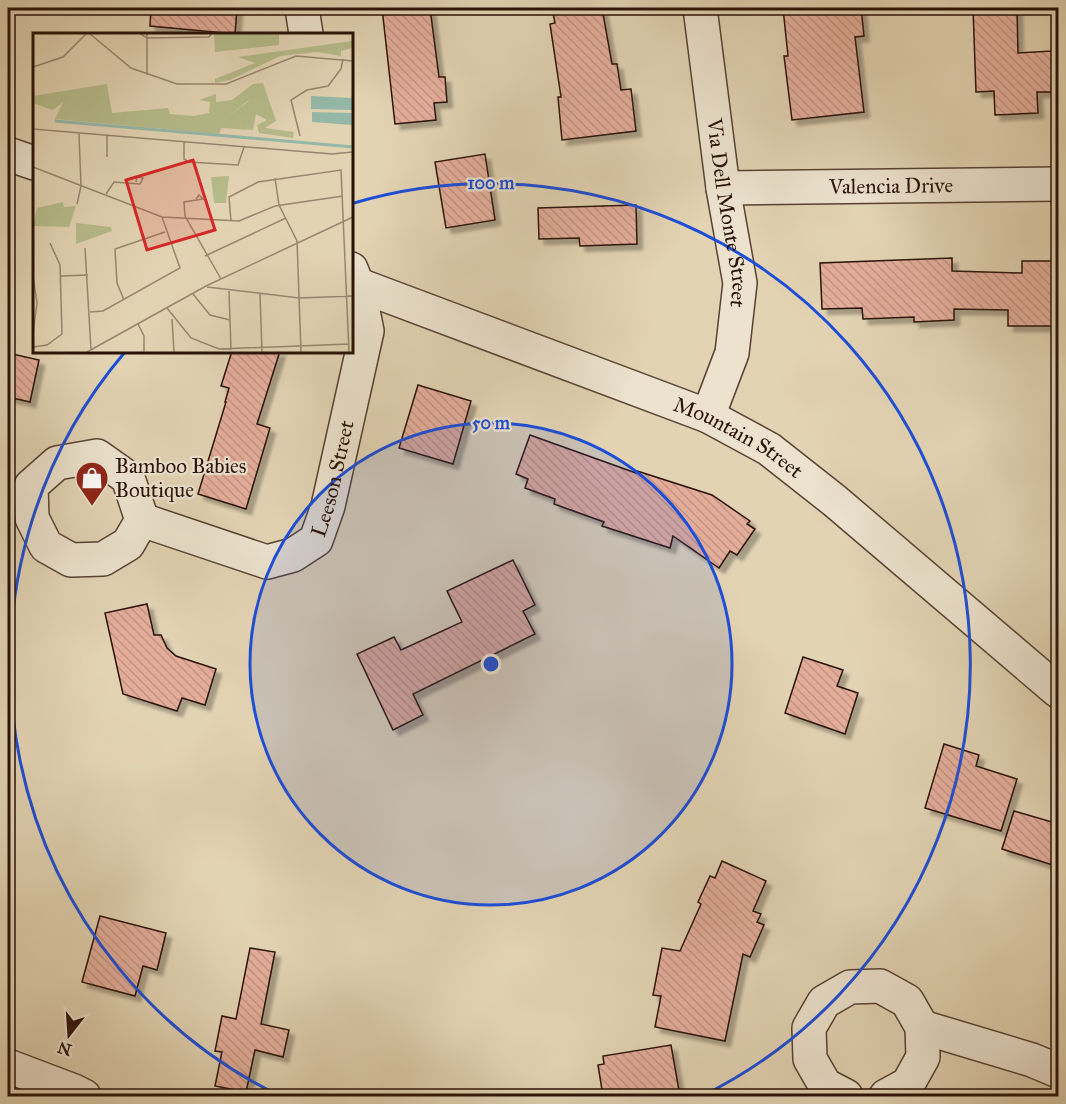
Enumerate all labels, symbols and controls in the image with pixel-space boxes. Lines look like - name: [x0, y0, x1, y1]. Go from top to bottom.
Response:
- inset map: [33, 33, 352, 352]
- street label: Via Dell Monte Street: [701, 116, 753, 310]
- text: 100 m: [468, 172, 515, 194]
- street label: Valencia Drive: [828, 172, 954, 200]
- street label: Mountain Street: [670, 391, 809, 484]
- text: 50 m: [472, 412, 511, 434]
- street label: Leeson Street: [305, 417, 360, 541]
- place label: Bamboo Babies Boutique: [115, 453, 246, 503]
- shop icon: Bamboo Babies Boutique: [74, 460, 110, 507]
- centre of rings: [481, 654, 501, 674]
- north arrow: [39, 1005, 99, 1065]
- text: N: [55, 1038, 74, 1060]

